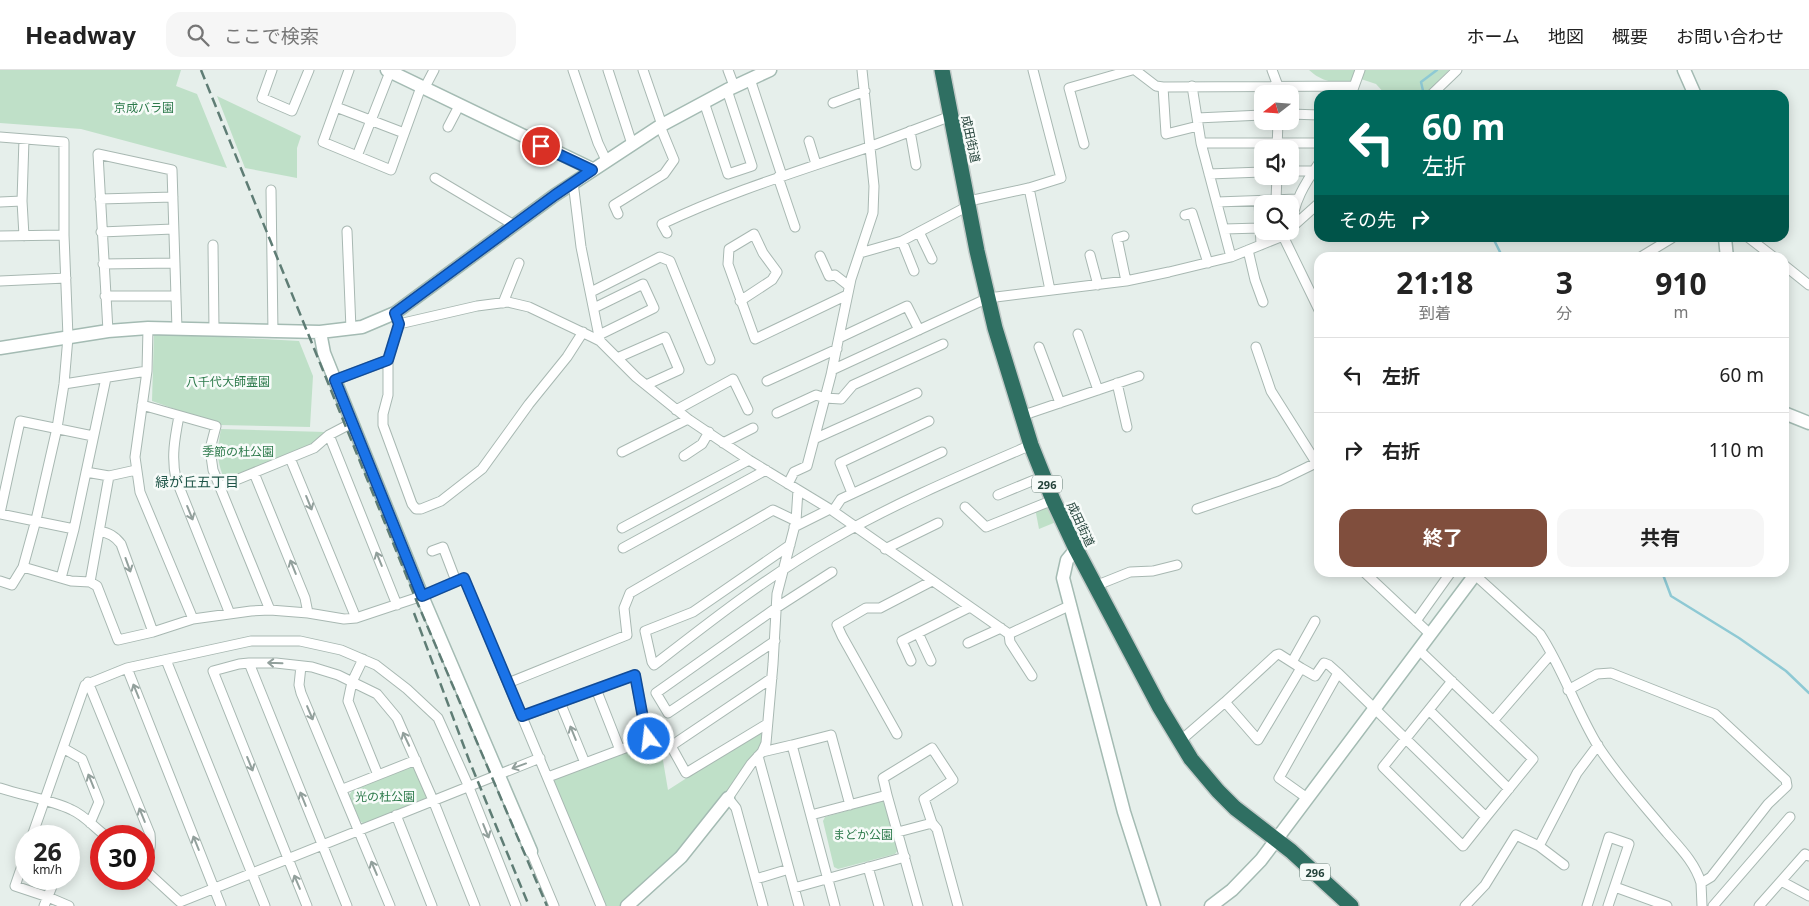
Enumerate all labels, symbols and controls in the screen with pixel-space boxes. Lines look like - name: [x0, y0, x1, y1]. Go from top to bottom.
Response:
- search box: [166, 12, 516, 57]
- text: Headway: [25, 18, 136, 51]
- icon: search: [184, 21, 212, 49]
- text: ここで検索: [224, 23, 319, 49]
- text: ホーム: [1467, 24, 1520, 48]
- text: 地図: [1548, 24, 1584, 48]
- text: 概要: [1612, 24, 1648, 48]
- text: お問い合わせ: [1676, 24, 1784, 48]
- north arrow: [1254, 85, 1299, 130]
- map controls: [1254, 85, 1299, 240]
- park label: 京成バラ園: [114, 99, 174, 116]
- text: 60 m: [1422, 103, 1505, 150]
- icon: left: [1339, 110, 1404, 175]
- street label: 成田街道: [958, 114, 984, 164]
- pin: [520, 125, 562, 167]
- icon: arrive: [527, 132, 555, 160]
- button: sound: [1254, 140, 1299, 185]
- text: 左折: [1422, 150, 1466, 180]
- button: search: [1254, 195, 1299, 240]
- icon: right: [1406, 205, 1434, 233]
- text: その先: [1339, 207, 1396, 233]
- text: 21:18: [1396, 262, 1473, 303]
- text: 3: [1556, 262, 1573, 303]
- text: 910: [1655, 263, 1707, 304]
- text: m: [1673, 301, 1688, 323]
- text: 到着: [1419, 302, 1451, 324]
- text: 分: [1556, 302, 1572, 324]
- icon: left: [1339, 361, 1367, 389]
- text: 60 m: [1720, 362, 1764, 388]
- text: 左折: [1382, 363, 1420, 389]
- park label: 八千代大師霊園: [186, 373, 270, 390]
- icon: right: [1339, 436, 1367, 464]
- text: 110 m: [1709, 437, 1764, 463]
- text: 右折: [1382, 438, 1420, 464]
- park label: 季節の杜公園: [202, 443, 274, 460]
- district label: 緑が丘五丁目: [155, 472, 239, 491]
- road number: 296: [1032, 476, 1062, 492]
- one-way arrow: [304, 495, 314, 510]
- street label: 成田街道: [1063, 499, 1099, 549]
- one-way arrow: [186, 505, 195, 520]
- button: 終了: [1339, 509, 1547, 567]
- button: 共有: [1557, 509, 1764, 567]
- one-way arrow: [374, 552, 383, 568]
- one-way arrow: [124, 556, 133, 572]
- one-way arrow: [287, 560, 297, 575]
- one-way arrow: [267, 659, 283, 668]
- one-way arrow: [131, 684, 140, 700]
- one-way arrow: [305, 705, 315, 720]
- position arrow: [622, 712, 674, 764]
- one-way arrow: [567, 726, 577, 741]
- one-way arrow: [401, 732, 411, 747]
- one-way arrow: [245, 756, 255, 771]
- one-way arrow: [512, 762, 527, 771]
- one-way arrow: [86, 774, 95, 789]
- park label: 光の杜公園: [355, 788, 415, 805]
- one-way arrow: [298, 792, 308, 807]
- one-way arrow: [137, 807, 146, 822]
- one-way arrow: [482, 823, 492, 838]
- speed limit sign: 30: [90, 825, 155, 890]
- park label: まどか公園: [833, 826, 893, 843]
- text: 26: [33, 834, 62, 868]
- one-way arrow: [190, 835, 199, 850]
- text: km/h: [33, 861, 62, 878]
- one-way arrow: [369, 861, 379, 876]
- road number: 296: [1300, 864, 1330, 880]
- one-way arrow: [292, 875, 301, 890]

